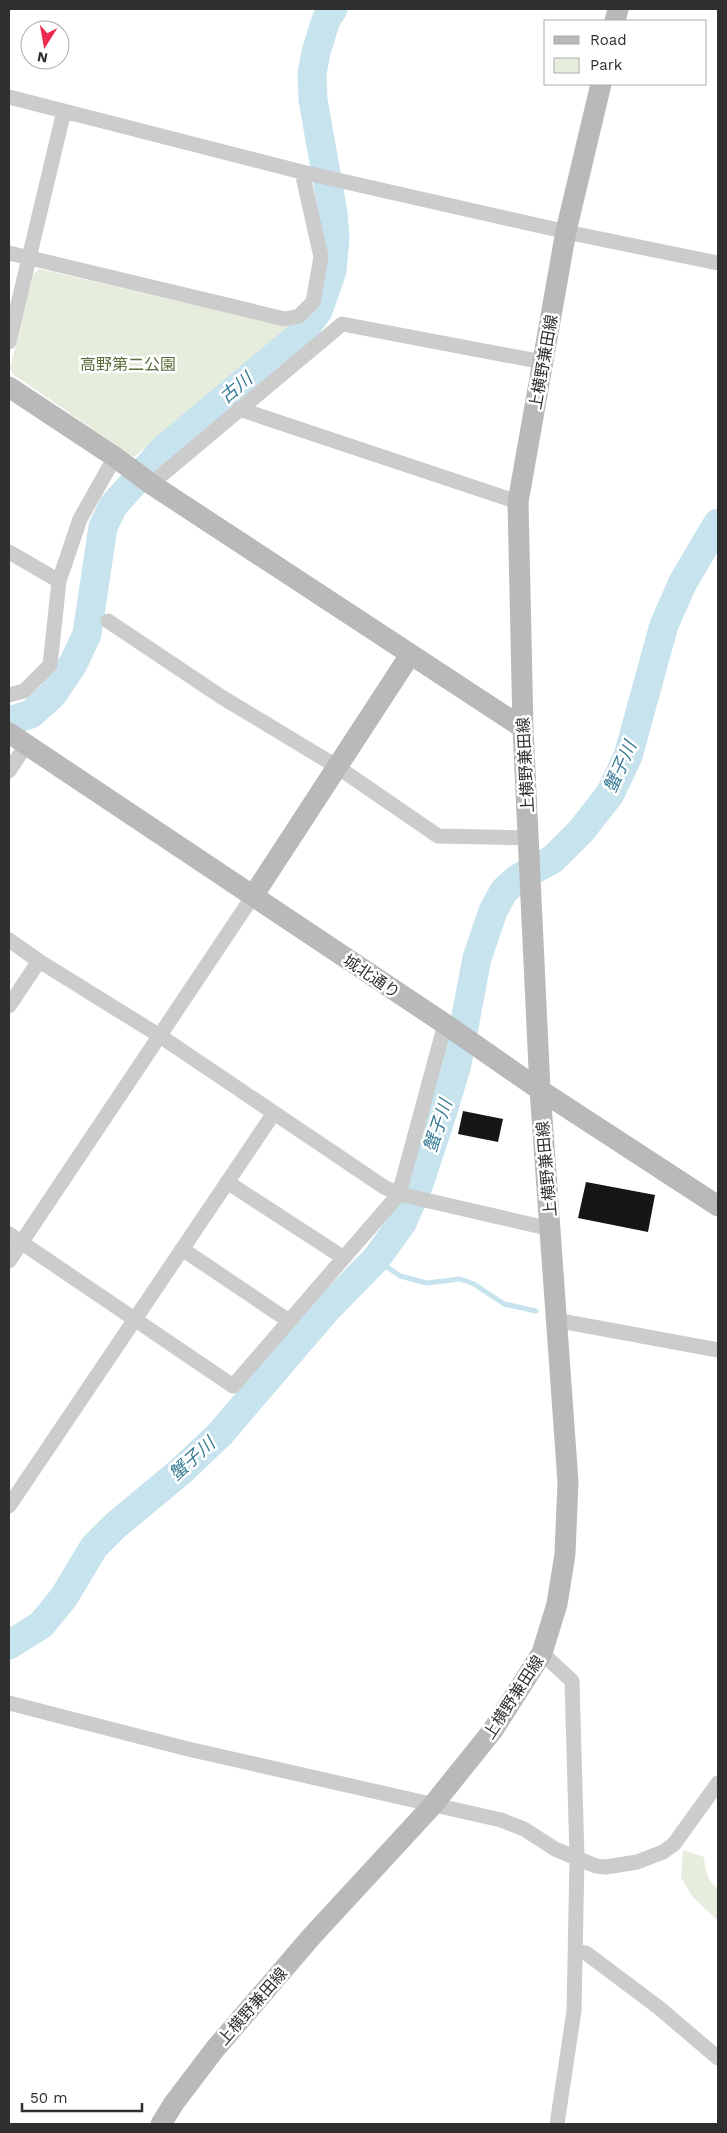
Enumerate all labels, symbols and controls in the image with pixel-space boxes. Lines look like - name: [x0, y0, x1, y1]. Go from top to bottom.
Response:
- north arrow: [20, 20, 70, 70]
- legend: [544, 20, 707, 85]
- text: Road: [590, 31, 627, 49]
- text: N: [36, 49, 49, 67]
- text: Park: [590, 56, 623, 74]
- street label: 上横野兼田線: [526, 313, 561, 411]
- park label: 高野第二公園: [80, 355, 176, 374]
- water label: 古川: [215, 367, 258, 407]
- street label: 上横野兼田線: [513, 717, 537, 813]
- water label: 蟹子川: [599, 736, 641, 796]
- street label: 城北通り: [340, 951, 404, 1002]
- water label: 蟹子川: [419, 1095, 456, 1155]
- street label: 上横野兼田線: [533, 1120, 560, 1218]
- water label: 蟹子川: [165, 1431, 220, 1484]
- street label: 上横野兼田線: [479, 1652, 548, 1743]
- street label: 上横野兼田線: [214, 1964, 291, 2049]
- scale bar: [22, 2080, 142, 2112]
- text: 50 m: [30, 2089, 67, 2107]

